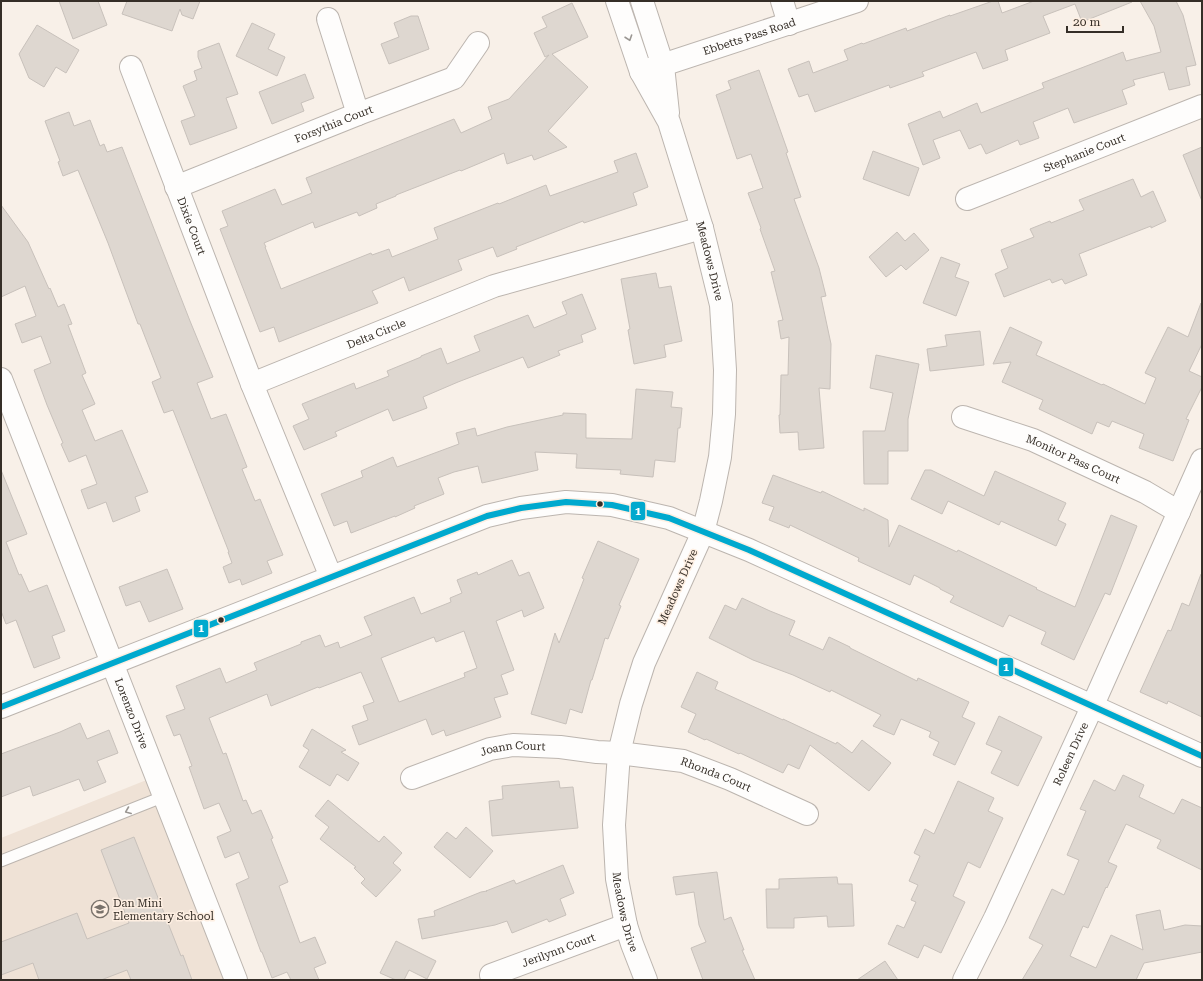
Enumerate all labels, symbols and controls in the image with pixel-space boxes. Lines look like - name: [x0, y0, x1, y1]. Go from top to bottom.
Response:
- scale bar: [1067, 8, 1123, 34]
- street label: Ebbetts Pass Road: [701, 15, 797, 58]
- text: 20 m: [1073, 15, 1100, 29]
- one-way arrow: [625, 34, 633, 41]
- street label: Forsythia Court: [293, 102, 375, 145]
- street label: Stephanie Court: [1041, 131, 1127, 175]
- street label: Dixie Court: [175, 195, 209, 257]
- street label: Meadows Drive: [694, 219, 726, 302]
- street label: Delta Circle: [345, 316, 408, 351]
- street label: Monitor Pass Court: [1025, 432, 1122, 486]
- unlabelled marker: [595, 499, 605, 509]
- line badge: 1: [630, 501, 646, 521]
- text: 1: [635, 505, 641, 518]
- street label: Meadows Drive: [655, 547, 701, 627]
- unlabelled marker: [216, 615, 226, 625]
- line badge: 1: [193, 619, 209, 638]
- text: 1: [198, 622, 204, 635]
- line badge: 1: [998, 657, 1014, 677]
- text: 1: [1003, 661, 1009, 674]
- street label: Lorenzo Drive: [112, 676, 151, 751]
- street label: Roleen Drive: [1050, 720, 1091, 788]
- street label: Joann Court: [478, 738, 546, 759]
- street label: Rhonda Court: [679, 754, 753, 794]
- one-way arrow: [125, 806, 132, 814]
- street label: Meadows Drive: [610, 872, 641, 954]
- place label: Dan Mini Elementary School: [113, 897, 214, 923]
- school or university icon: Dan Mini Elementary School: [90, 899, 110, 919]
- street label: Jerilynn Court: [520, 930, 597, 970]

